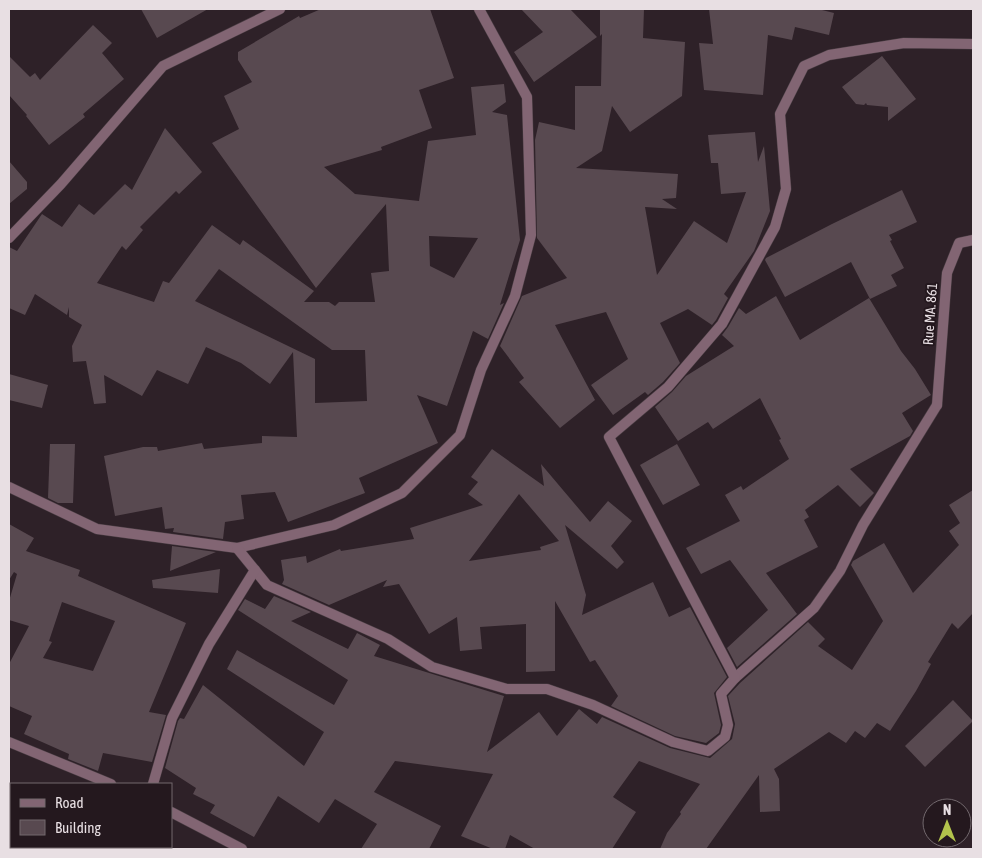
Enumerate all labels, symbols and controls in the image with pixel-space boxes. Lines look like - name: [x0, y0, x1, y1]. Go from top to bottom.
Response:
- street label: Rue MA. 861: [920, 282, 940, 346]
- legend: [10, 783, 172, 848]
- text: Road: [55, 794, 84, 811]
- north arrow: [922, 798, 972, 848]
- text: N: [943, 802, 951, 818]
- text: Building: [55, 819, 101, 836]

